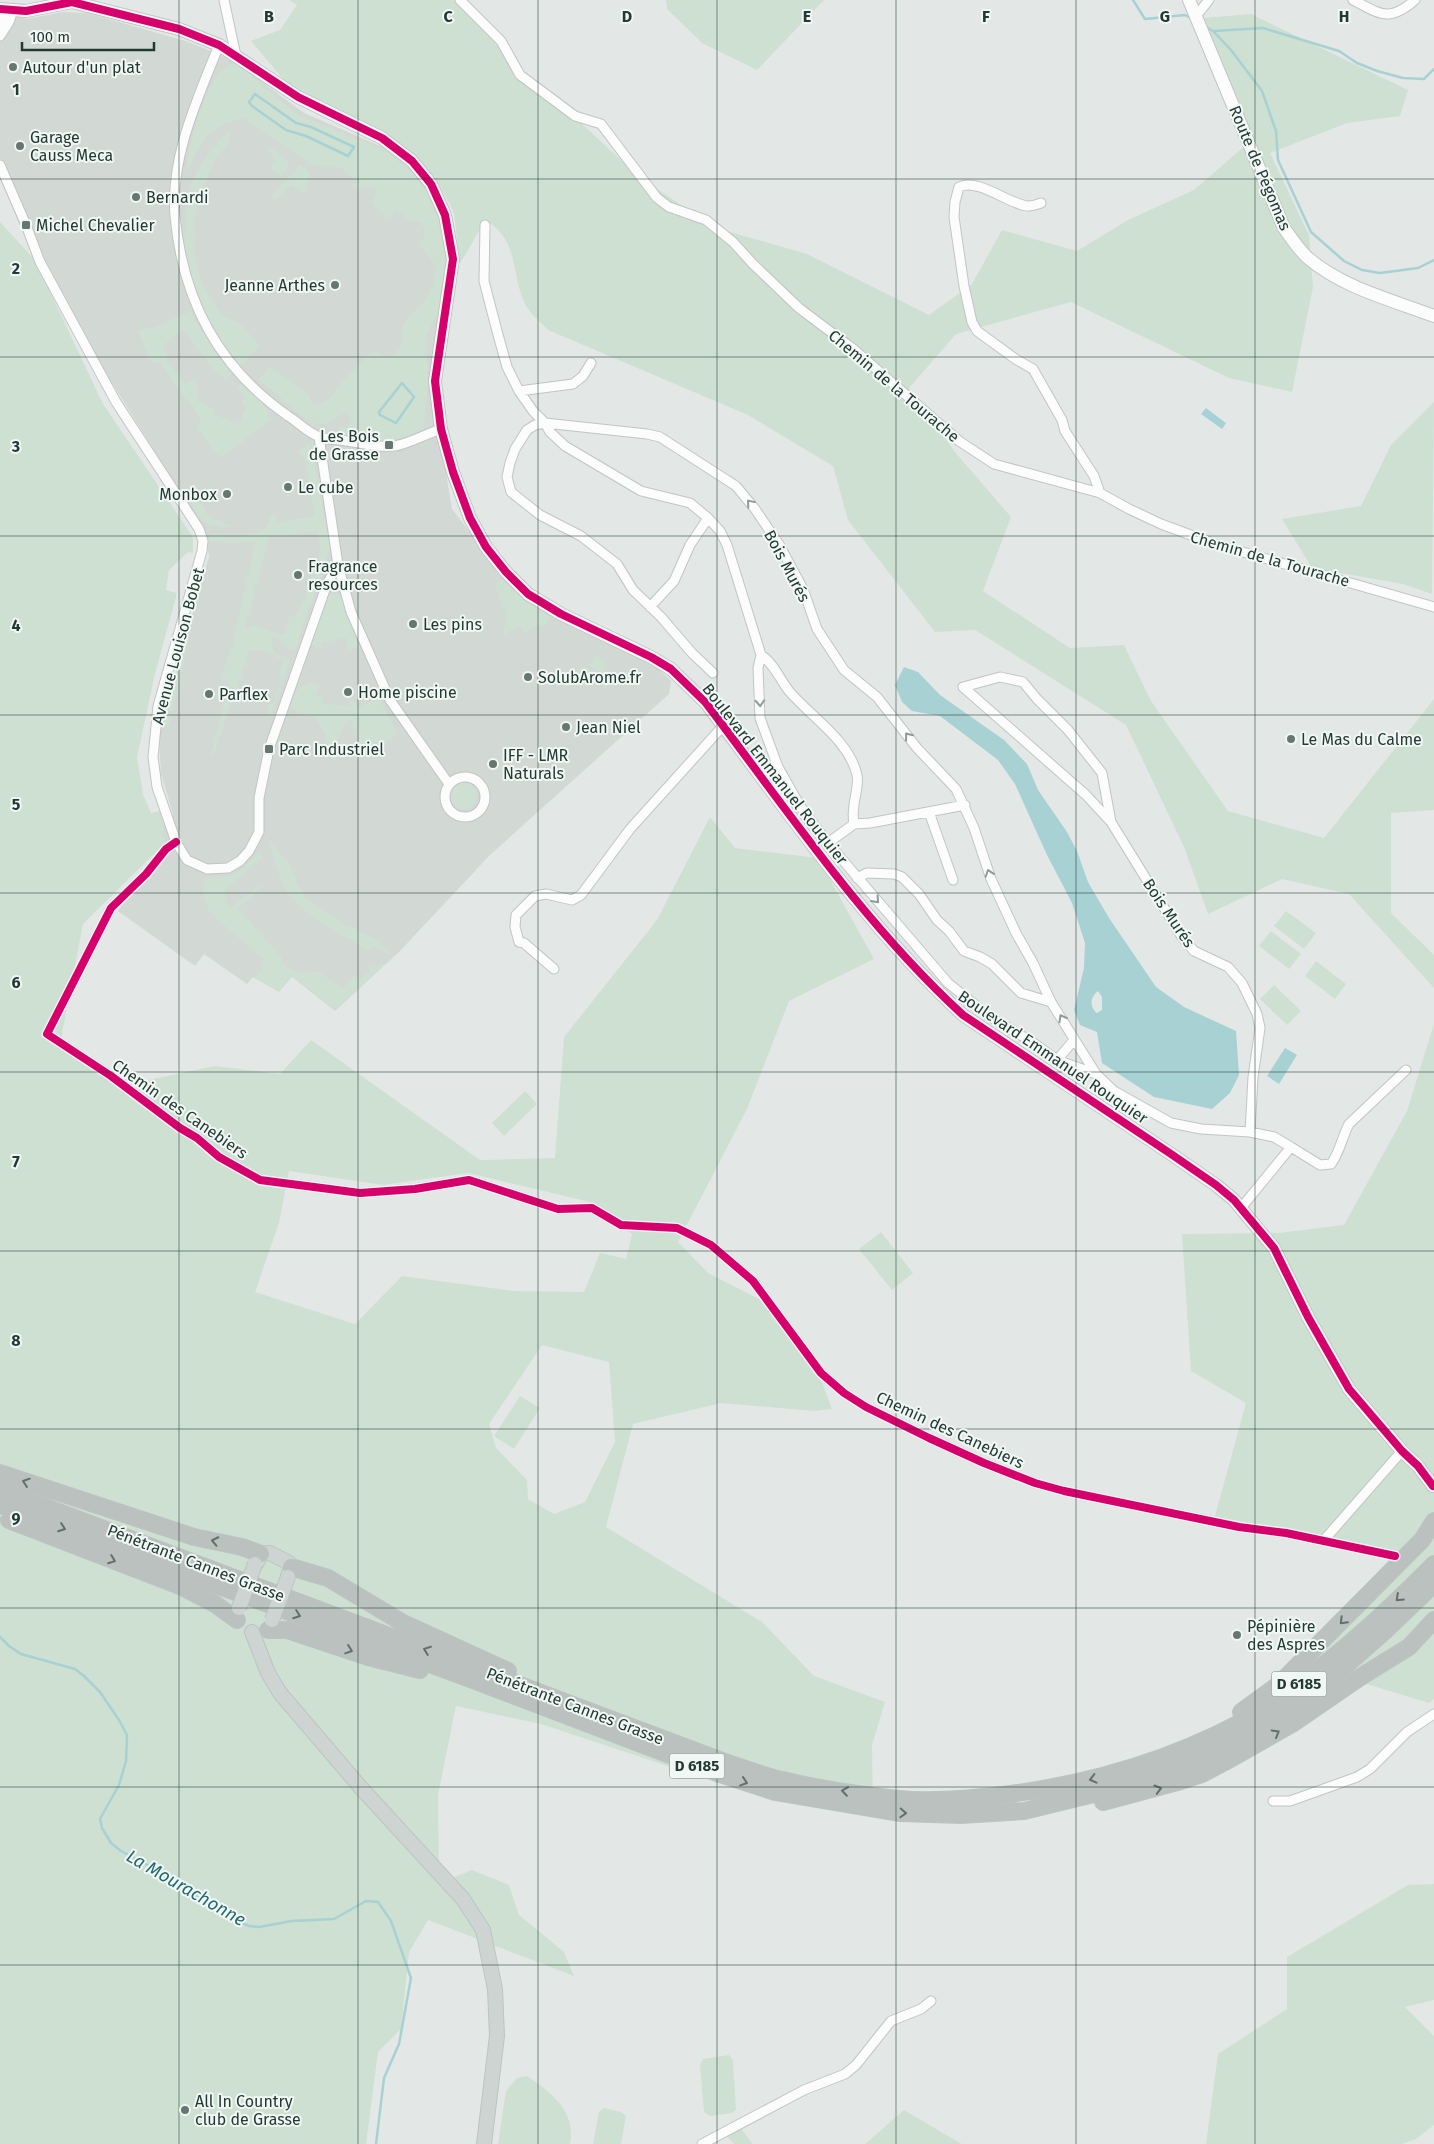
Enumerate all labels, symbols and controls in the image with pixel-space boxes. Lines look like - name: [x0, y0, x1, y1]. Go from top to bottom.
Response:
- text: B: [264, 7, 274, 26]
- text: C: [443, 7, 453, 26]
- text: D: [622, 7, 632, 26]
- text: E: [803, 7, 811, 26]
- text: F: [982, 7, 990, 26]
- text: G: [1160, 7, 1170, 26]
- text: H: [1339, 7, 1349, 26]
- scale bar: [22, 20, 155, 52]
- text: 100 m: [30, 28, 70, 46]
- place label: Autour d'un plat: [23, 58, 141, 77]
- marker: Autour d'un plat: [7, 61, 19, 73]
- text: 1: [12, 80, 20, 99]
- street label: Route de Pégomas: [1225, 103, 1295, 233]
- place label: Garage Causs Meca: [30, 128, 113, 165]
- marker: Garage Causs Meca: [14, 140, 26, 152]
- place label: Bernardi: [146, 188, 208, 207]
- marker: Bernardi: [130, 191, 142, 203]
- place label: Michel Chevalier: [36, 216, 156, 235]
- marker: Michel Chevalier: [20, 219, 32, 231]
- text: 2: [12, 259, 20, 278]
- place label: Jeanne Arthes: [224, 276, 325, 295]
- marker: Jeanne Arthes: [329, 279, 341, 291]
- street label: Chemin de la Tourache: [825, 326, 963, 446]
- place label: Les Bois de Grasse: [309, 427, 379, 464]
- text: 3: [11, 437, 20, 456]
- marker: Les Bois de Grasse: [383, 439, 395, 451]
- place label: Le cube: [298, 478, 354, 497]
- marker: Le cube: [282, 481, 294, 493]
- place label: Monbox: [159, 485, 217, 504]
- marker: Monbox: [221, 488, 233, 500]
- one-way arrow: [747, 500, 756, 509]
- street label: Bois Murés: [760, 527, 814, 605]
- street label: Chemin de la Tourache: [1188, 527, 1352, 591]
- place label: Fragrance resources: [308, 557, 378, 594]
- street label: Avenue Louison Bobet: [148, 565, 208, 727]
- marker: Fragrance resources: [292, 569, 304, 581]
- place label: Les pins: [423, 615, 482, 634]
- text: 4: [11, 616, 21, 635]
- marker: Les pins: [407, 618, 419, 630]
- place label: SolubArome.fr: [538, 668, 642, 687]
- marker: SolubArome.fr: [522, 671, 534, 683]
- street label: Boulevard Emmanuel Rouquier: [698, 680, 852, 869]
- place label: Home piscine: [358, 683, 457, 702]
- place label: Parflex: [219, 685, 268, 704]
- marker: Home piscine: [342, 686, 354, 698]
- marker: Parflex: [203, 688, 215, 700]
- one-way arrow: [754, 699, 765, 707]
- place label: Jean Niel: [576, 718, 641, 737]
- marker: Jean Niel: [560, 721, 572, 733]
- place label: Le Mas du Calme: [1301, 730, 1422, 749]
- one-way arrow: [904, 732, 913, 741]
- marker: Le Mas du Calme: [1285, 733, 1297, 745]
- place label: Parc Industriel: [279, 740, 384, 759]
- marker: Parc Industriel: [263, 743, 275, 755]
- place label: IFF - LMR Naturals: [503, 746, 569, 783]
- marker: IFF - LMR Naturals: [487, 758, 499, 770]
- text: 5: [12, 795, 21, 814]
- one-way arrow: [985, 869, 995, 878]
- street label: Bois Murés: [1139, 875, 1199, 951]
- one-way arrow: [870, 894, 879, 903]
- text: 6: [11, 973, 21, 992]
- street label: Boulevard Emmanuel Rouquier: [955, 986, 1152, 1128]
- one-way arrow: [1058, 1014, 1068, 1023]
- street label: Chemin des Canebiers: [109, 1055, 251, 1163]
- text: 7: [12, 1152, 20, 1171]
- text: 8: [11, 1331, 21, 1350]
- street label: Chemin des Canebiers: [873, 1387, 1027, 1473]
- one-way arrow: [23, 1478, 31, 1488]
- text: 9: [12, 1509, 21, 1528]
- street label: Pénétrante Cannes Grasse: [105, 1520, 287, 1606]
- one-way arrow: [57, 1522, 66, 1532]
- one-way arrow: [210, 1537, 219, 1547]
- one-way arrow: [107, 1554, 115, 1564]
- one-way arrow: [1396, 1592, 1405, 1601]
- one-way arrow: [292, 1609, 300, 1619]
- one-way arrow: [1340, 1615, 1349, 1624]
- place label: Pépinière des Aspres: [1247, 1617, 1325, 1654]
- marker: Pépinière des Aspres: [1231, 1629, 1243, 1641]
- one-way arrow: [344, 1644, 352, 1654]
- one-way arrow: [423, 1646, 432, 1657]
- street label: Pénétrante Cannes Grasse: [484, 1663, 666, 1749]
- road number: D 6185: [1272, 1672, 1326, 1696]
- one-way arrow: [1271, 1729, 1280, 1739]
- road number: D 6185: [670, 1754, 724, 1778]
- one-way arrow: [1088, 1773, 1097, 1784]
- one-way arrow: [739, 1776, 748, 1786]
- one-way arrow: [1153, 1784, 1161, 1794]
- one-way arrow: [841, 1787, 849, 1797]
- one-way arrow: [899, 1807, 907, 1818]
- water label: La Mourachonne: [122, 1845, 250, 1931]
- place label: All In Country club de Grasse: [195, 2092, 301, 2129]
- marker: All In Country club de Grasse: [179, 2104, 191, 2116]

